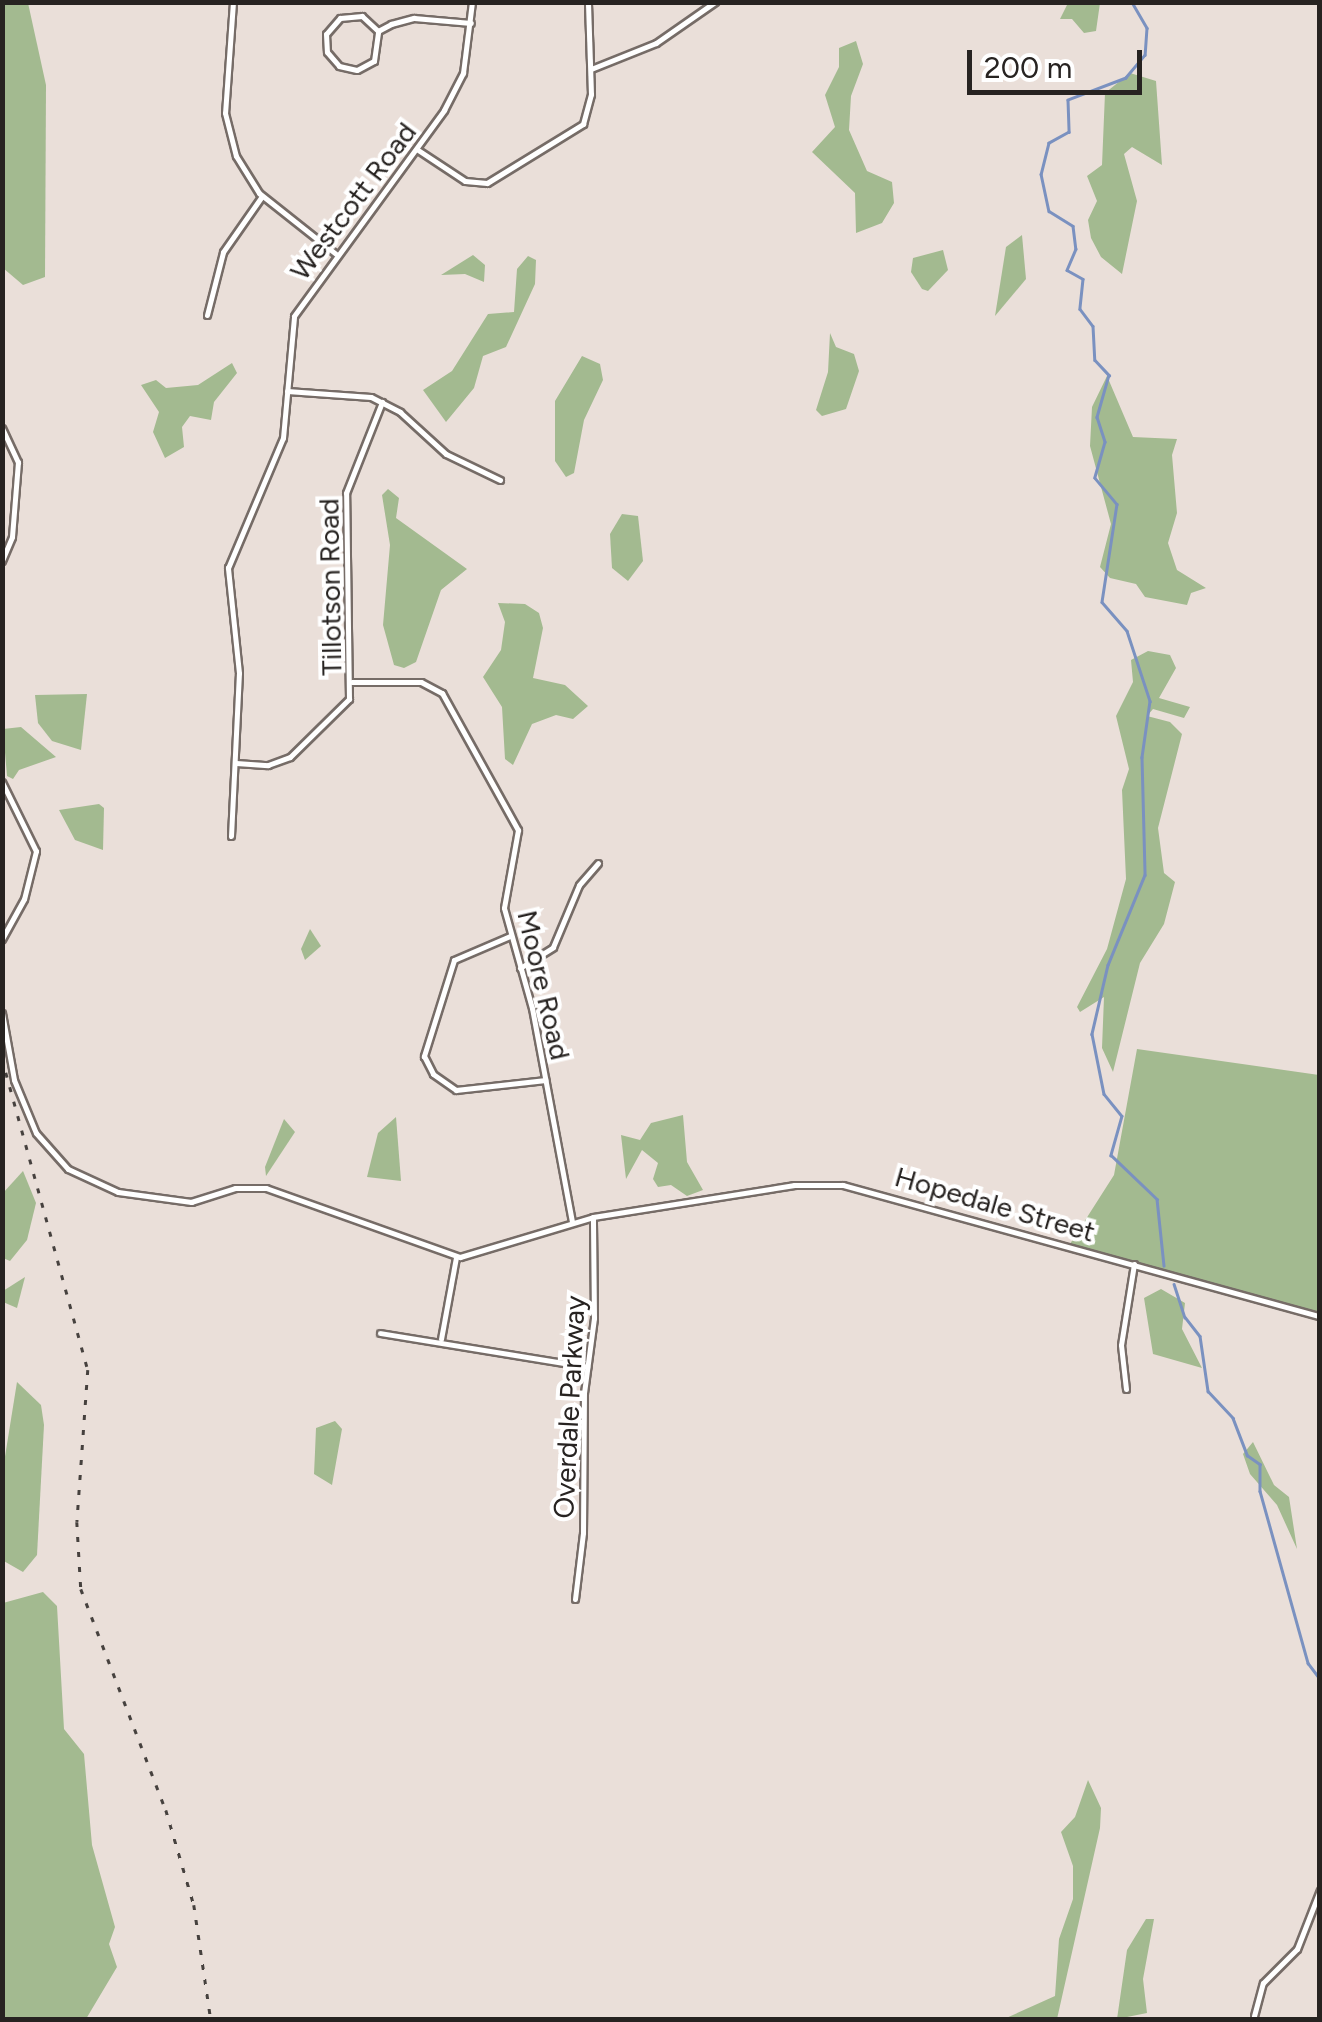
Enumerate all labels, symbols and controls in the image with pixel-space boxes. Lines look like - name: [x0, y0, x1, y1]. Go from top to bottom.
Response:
- scale bar: [972, 30, 1147, 92]
- text: 200 m: [984, 49, 1072, 86]
- street label: Westcott Road: [283, 116, 423, 286]
- street label: Tillotson Road: [312, 498, 348, 676]
- street label: Moore Road: [511, 907, 577, 1063]
- street label: Hopedale Street: [891, 1159, 1099, 1249]
- street label: Overdale Parkway: [546, 1295, 592, 1519]

